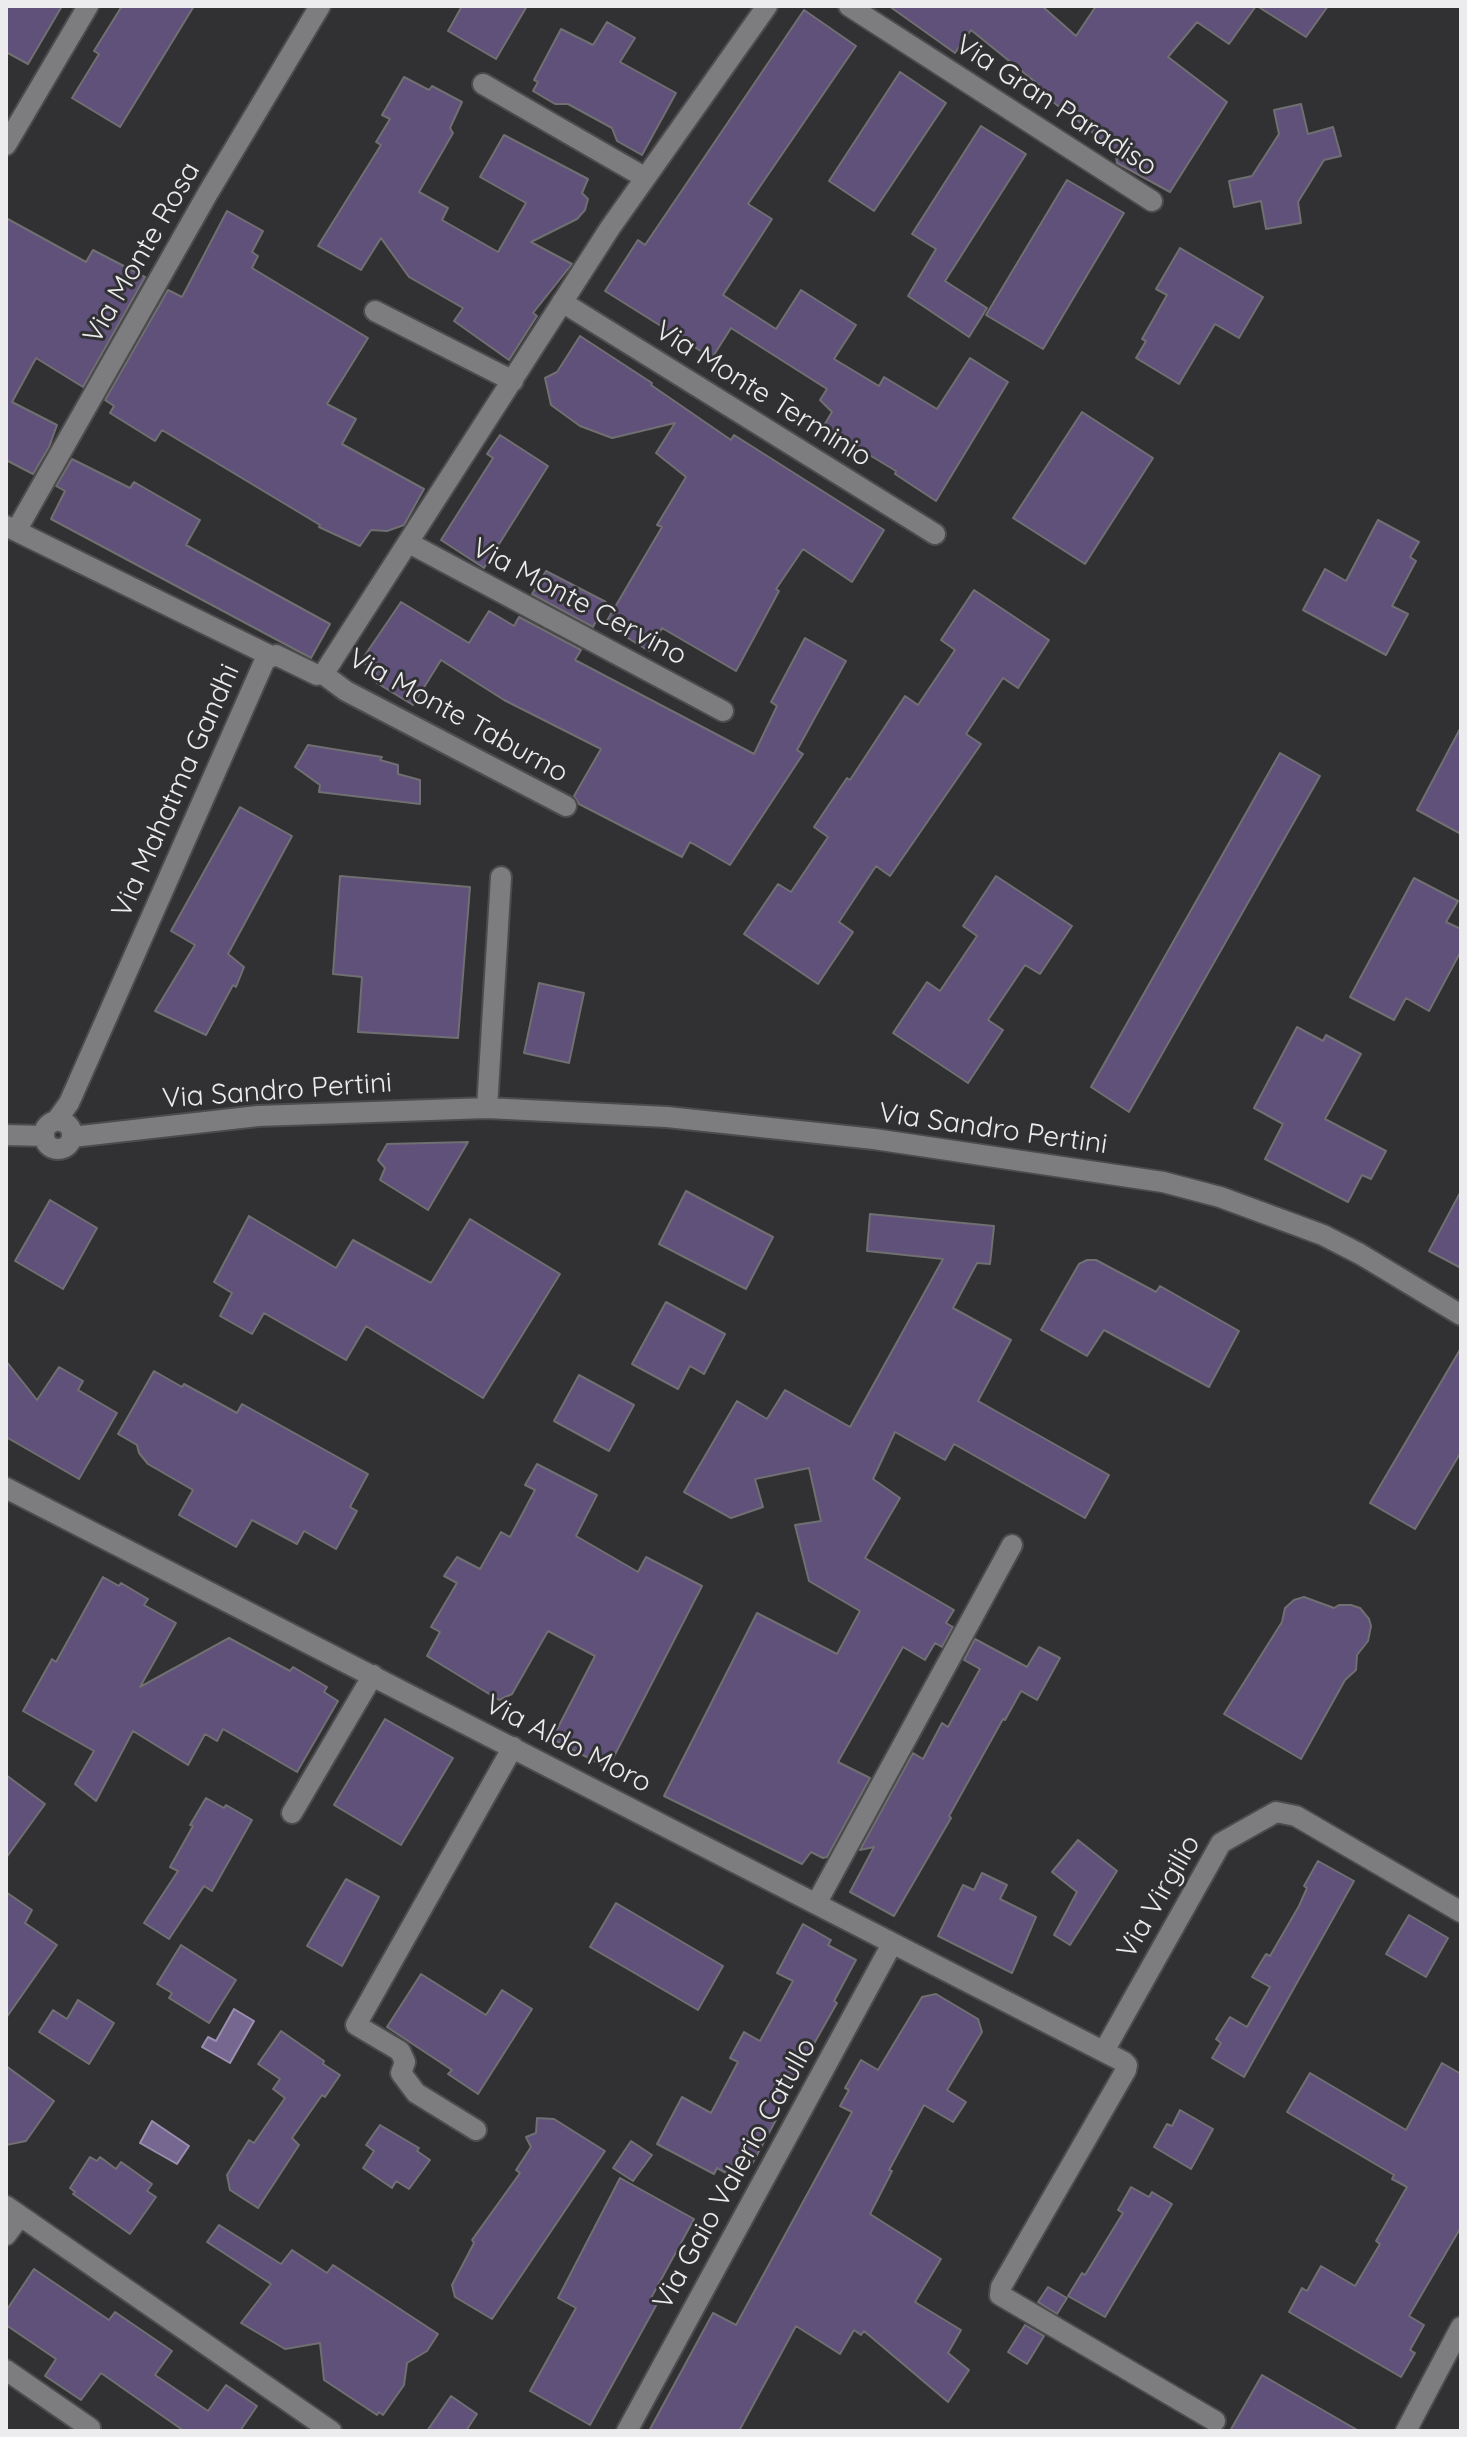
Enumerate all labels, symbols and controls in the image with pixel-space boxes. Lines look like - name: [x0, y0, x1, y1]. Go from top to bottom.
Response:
- street label: Via Gran Paradiso: [949, 28, 1163, 184]
- street label: Via Monte Rosa: [76, 156, 208, 350]
- street label: Via Monte Terminio: [648, 314, 878, 474]
- street label: Via Monte Cervino: [466, 531, 692, 673]
- street label: Via Monte Taburno: [342, 642, 574, 790]
- street label: Via Mahatma Gandhi: [105, 659, 247, 923]
- street label: Via Sandro Pertini: [161, 1066, 393, 1116]
- street label: Via Sandro Pertini: [877, 1096, 1109, 1162]
- street label: Via Aldo Moro: [479, 1688, 657, 1800]
- street label: Via Virgilio: [1110, 1829, 1208, 1965]
- street label: Via Gaio Valerio Catullo: [646, 2032, 824, 2316]

